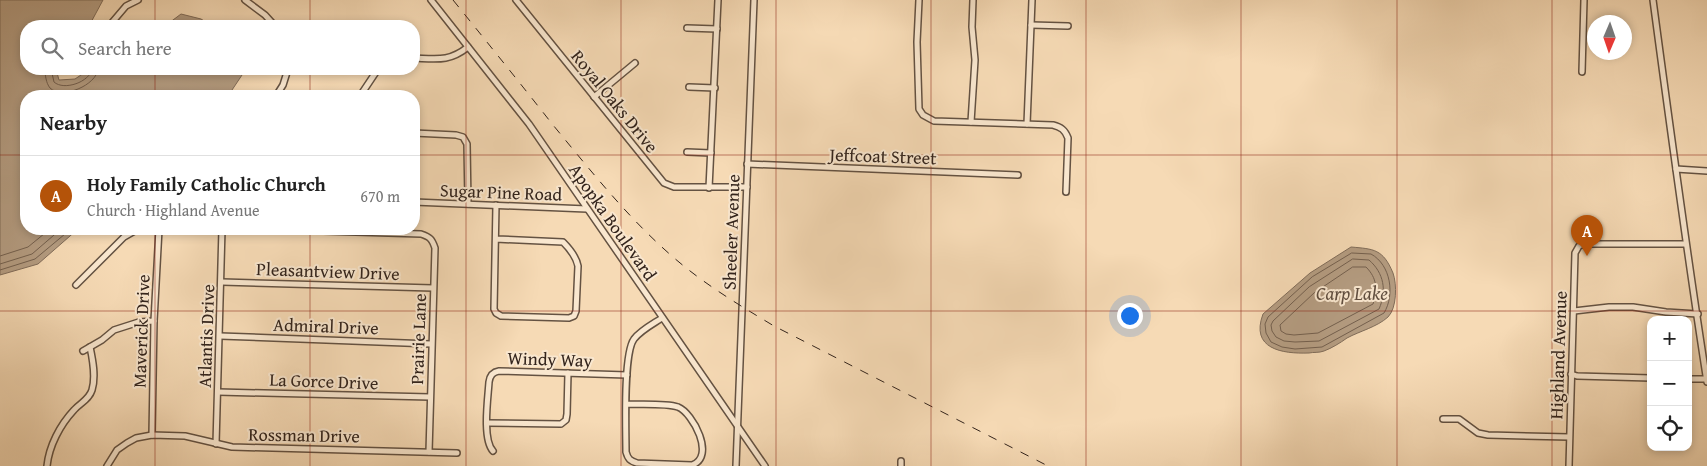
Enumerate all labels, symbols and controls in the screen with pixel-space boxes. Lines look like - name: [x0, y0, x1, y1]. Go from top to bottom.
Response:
- north arrow: [1587, 15, 1632, 60]
- search box: [20, 20, 420, 75]
- icon: search: [38, 34, 66, 62]
- text: Search here: [78, 34, 172, 62]
- street label: Royal Oaks Drive: [565, 44, 665, 158]
- text: Nearby: [40, 107, 107, 138]
- street label: Jeffcoat Street: [827, 141, 938, 171]
- street label: Apopka Boulevard: [562, 158, 664, 286]
- text: Holy Family Catholic Church: [87, 170, 326, 198]
- street label: Sheeler Avenue: [715, 174, 747, 290]
- street label: Sugar Pine Road: [439, 176, 563, 208]
- text: A: [51, 184, 61, 208]
- text: 670 m: [360, 184, 400, 208]
- text: Church · Highland Avenue: [87, 198, 260, 222]
- pin: A: [1571, 215, 1603, 256]
- street label: Pleasantview Drive: [256, 255, 400, 287]
- street label: Maverick Drive: [126, 274, 156, 388]
- water label: Carp Lake: [1316, 279, 1388, 307]
- street label: Atlantis Drive: [191, 284, 221, 388]
- street label: Highland Avenue: [1542, 290, 1574, 420]
- street label: Prairie Lane: [403, 293, 433, 385]
- your location: [1117, 303, 1143, 329]
- street label: Admiral Drive: [273, 311, 379, 341]
- map controls: [1647, 316, 1692, 451]
- button: +: [1647, 316, 1692, 361]
- street label: Windy Way: [507, 344, 593, 374]
- button: −: [1647, 361, 1692, 406]
- street label: La Gorce Drive: [269, 366, 379, 396]
- button: locate: [1647, 406, 1692, 451]
- street label: Rossman Drive: [248, 421, 360, 449]

